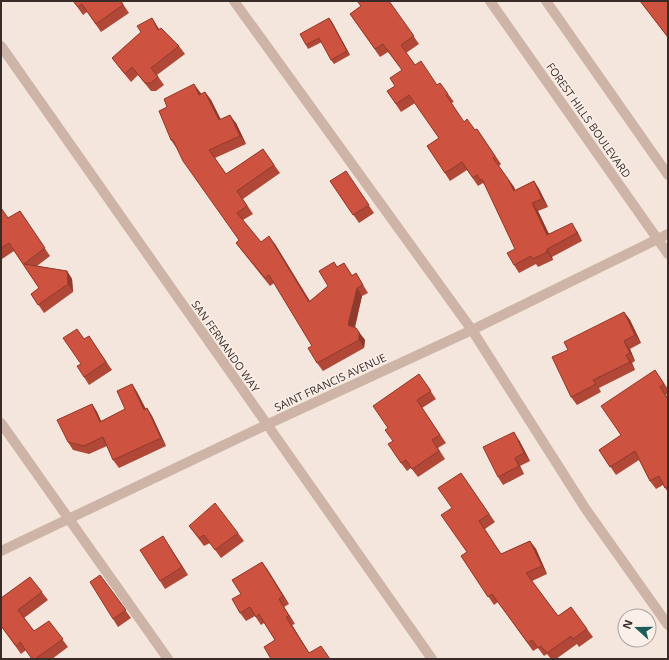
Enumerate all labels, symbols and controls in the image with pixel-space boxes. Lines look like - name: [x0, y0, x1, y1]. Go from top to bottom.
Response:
- street label: FOREST HILLS BOULEVARD: [543, 59, 635, 181]
- street label: SAN FERNANDO WAY: [189, 297, 264, 396]
- street label: SAINT FRANCIS AVENUE: [272, 349, 388, 415]
- north arrow: [617, 608, 657, 648]
- text: N: [619, 617, 636, 631]

